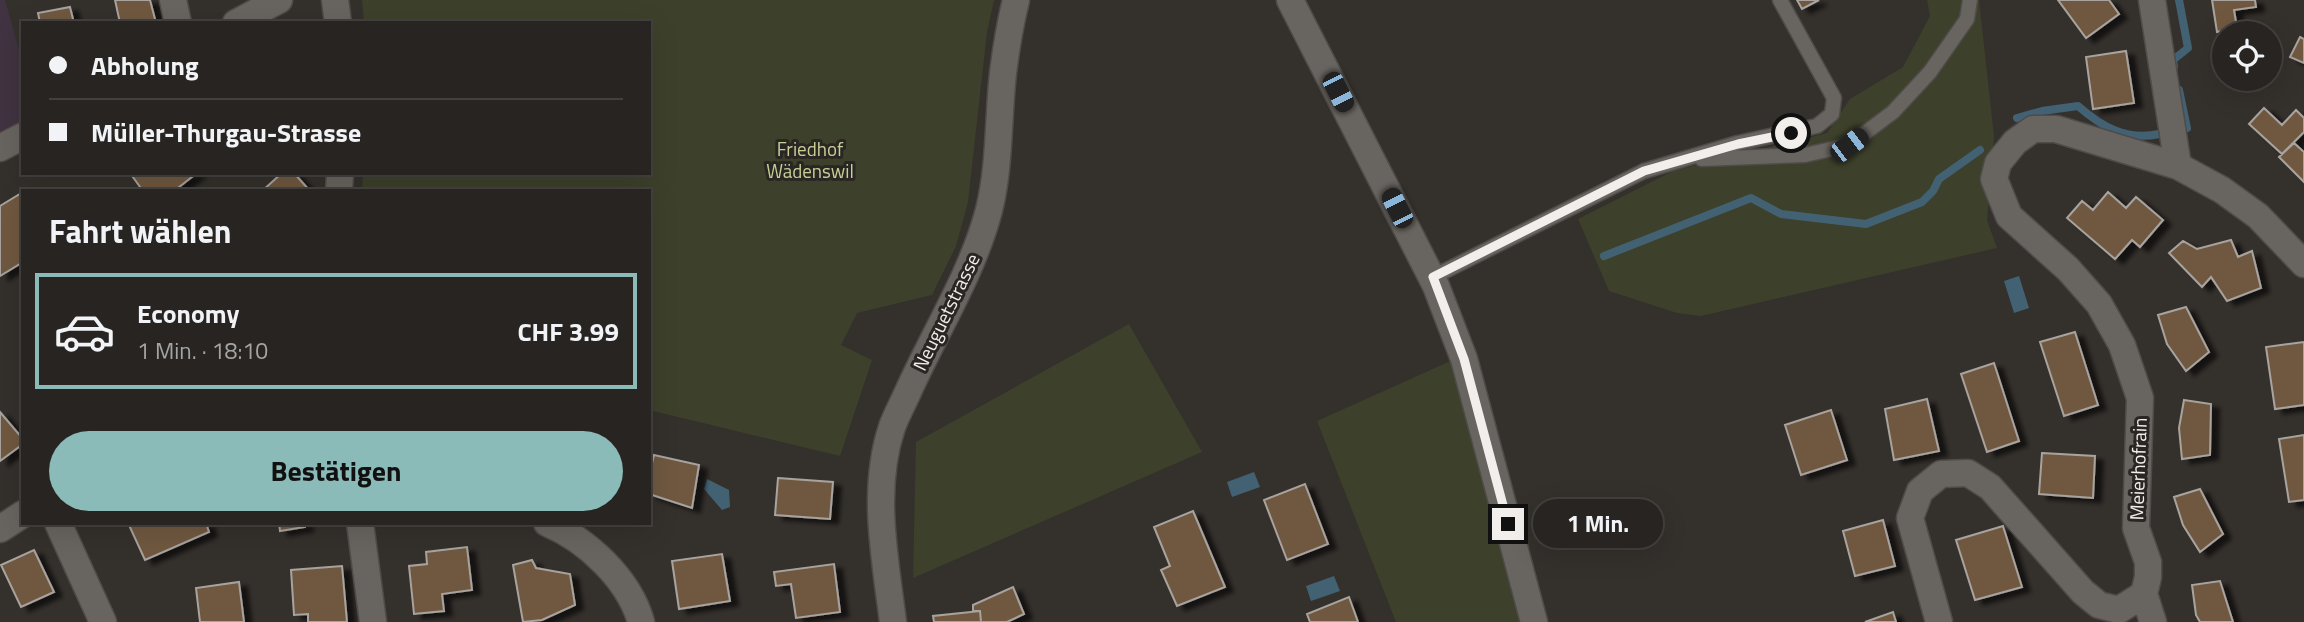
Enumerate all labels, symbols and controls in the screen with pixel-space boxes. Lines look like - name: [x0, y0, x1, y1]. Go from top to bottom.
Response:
- map controls: [2212, 21, 2282, 91]
- button: locate: [2212, 21, 2282, 91]
- text: Abholung: [91, 46, 199, 85]
- car: [1320, 69, 1357, 115]
- text: Müller-Thurgau-Strasse: [91, 113, 361, 152]
- route start: [1775, 117, 1807, 149]
- car: [1826, 124, 1873, 166]
- park label: Friedhof Wädenswil: [766, 134, 854, 185]
- car: [1379, 185, 1416, 231]
- text: Fahrt wählen: [49, 207, 232, 255]
- street label: Neuguetstrasse: [905, 248, 986, 375]
- text: Economy: [137, 294, 239, 333]
- icon: car: [53, 300, 116, 363]
- text: CHF 3.99: [517, 312, 619, 351]
- text: 1 Min. · 18:10: [137, 333, 268, 368]
- street label: Meierhofrain: [2121, 417, 2154, 521]
- button: Bestätigen: [49, 431, 623, 511]
- callout: 1 Min.: [1532, 500, 1662, 548]
- text: 1 Min.: [1567, 506, 1629, 541]
- route end: [1492, 508, 1524, 540]

